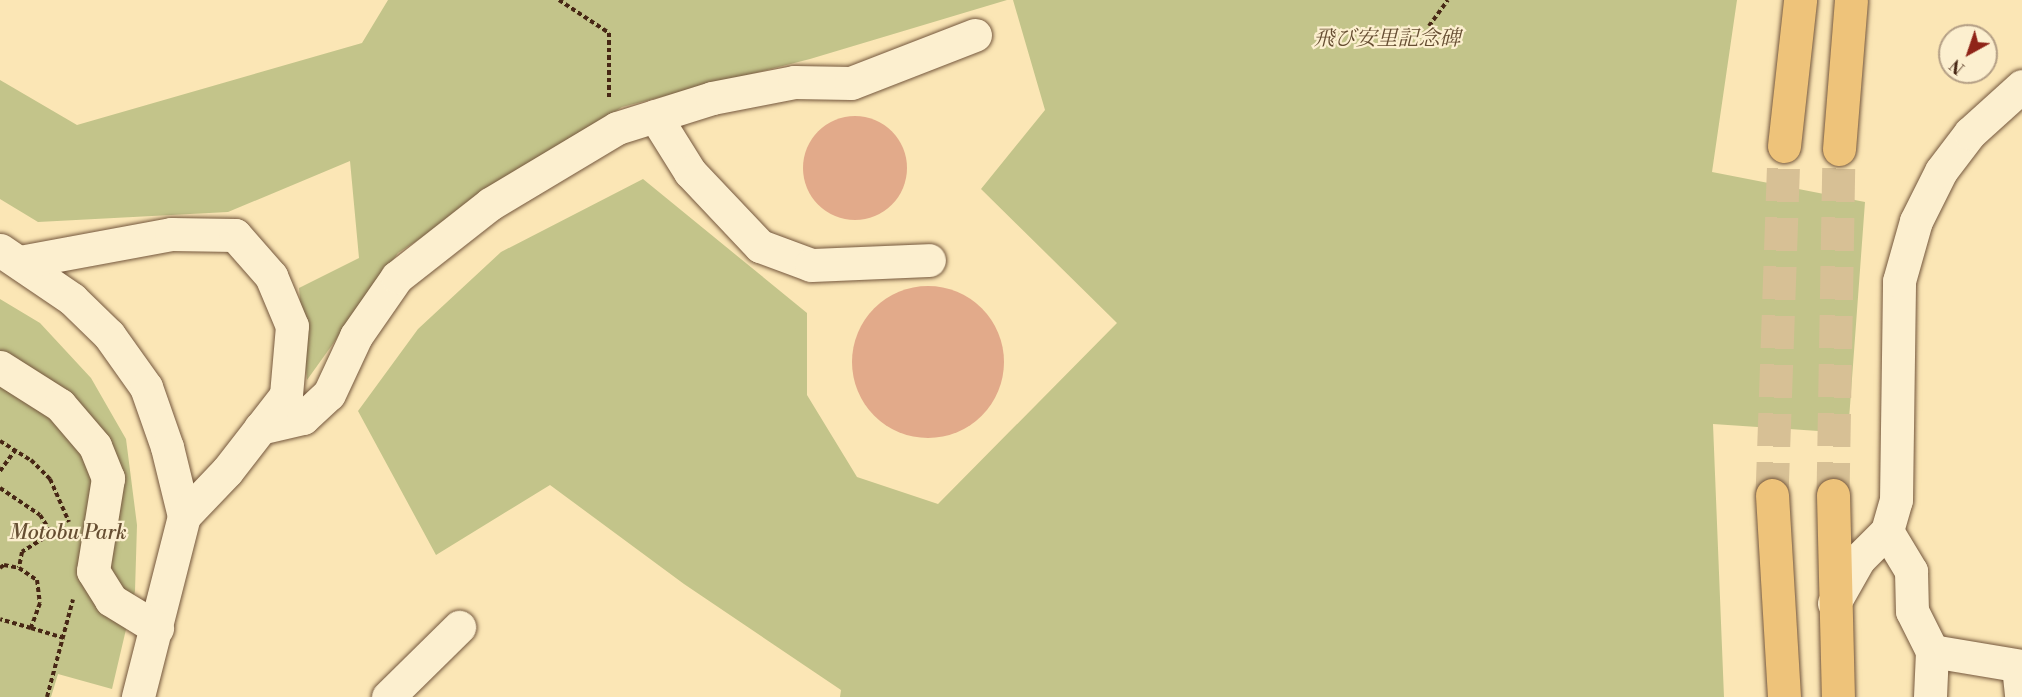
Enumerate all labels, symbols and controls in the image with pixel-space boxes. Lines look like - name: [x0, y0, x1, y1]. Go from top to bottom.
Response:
- north arrow: [1938, 24, 1998, 84]
- park label: 飛び安里記念碑: [1314, 26, 1460, 52]
- text: N: [1946, 55, 1969, 78]
- park label: Motobu Park: [9, 520, 127, 546]

